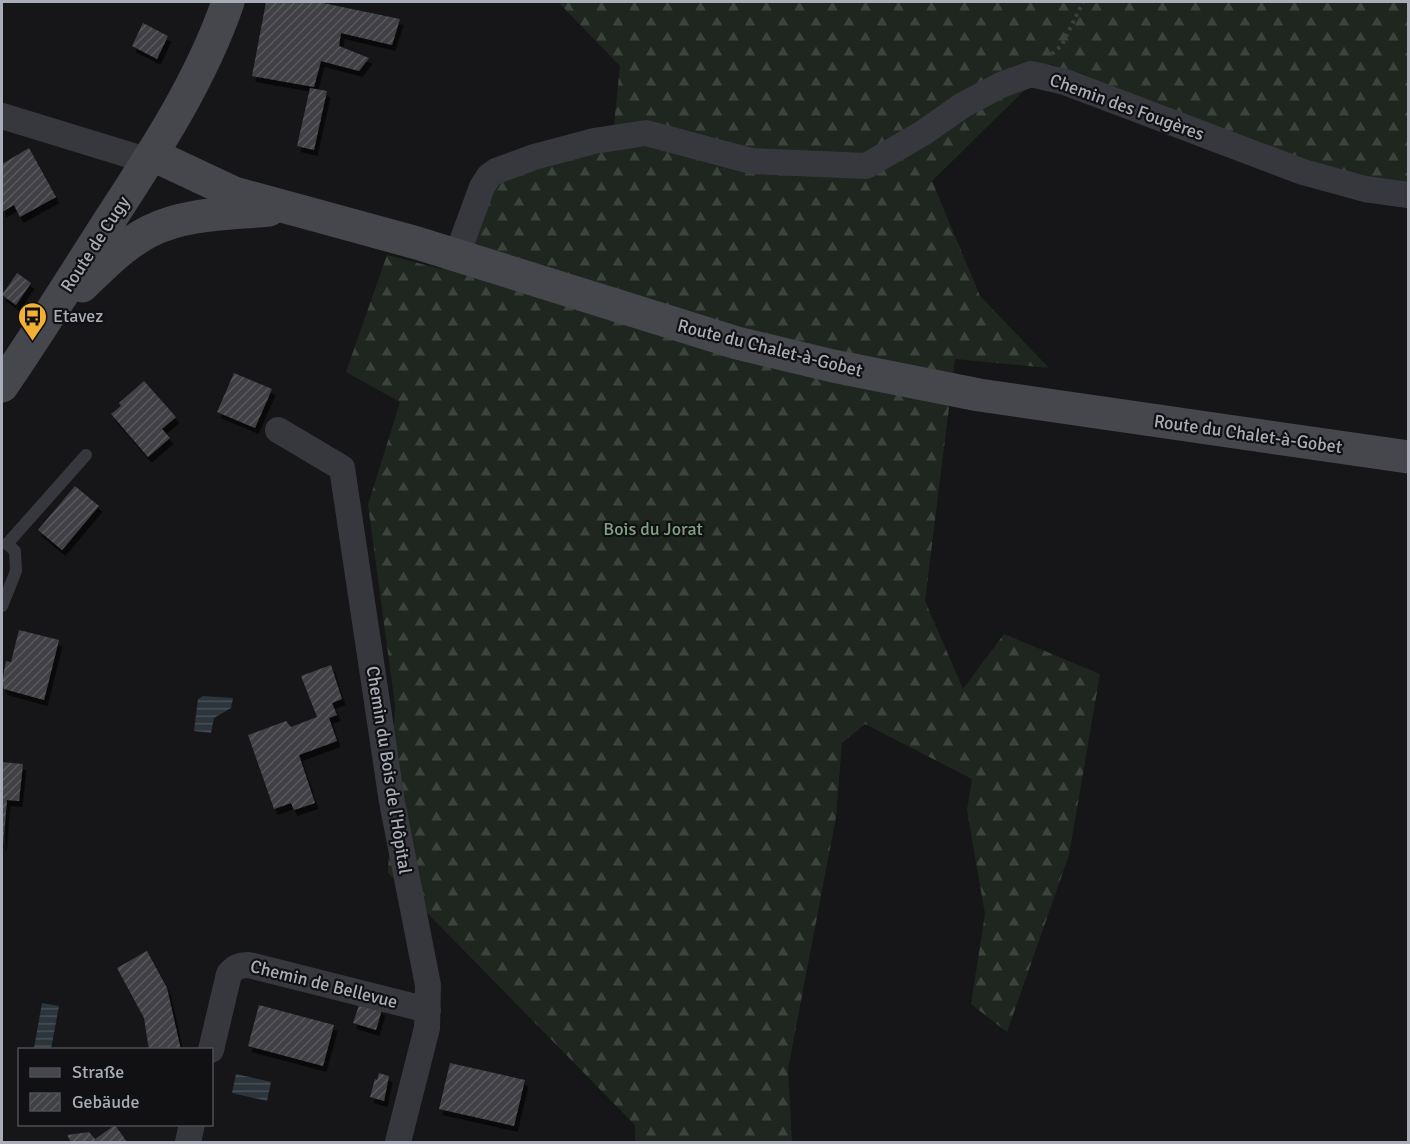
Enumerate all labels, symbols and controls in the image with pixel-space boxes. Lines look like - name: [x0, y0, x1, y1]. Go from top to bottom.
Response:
- street label: Chemin des Fougères: [1047, 69, 1207, 145]
- street label: Route de Cugy: [56, 191, 134, 296]
- bus stop icon: Etavez: [16, 300, 48, 342]
- place label: Etavez: [53, 305, 103, 327]
- street label: Route du Chalet-à-Gobet: [675, 314, 865, 382]
- street label: Route du Chalet-à-Gobet: [1152, 410, 1344, 458]
- park label: Bois du Jorat: [603, 518, 703, 540]
- street label: Chemin du Bois de l'Hôpital: [362, 664, 416, 876]
- street label: Chemin de Bellevue: [248, 955, 400, 1013]
- legend: [18, 1048, 213, 1126]
- text: Straße: [72, 1061, 124, 1083]
- text: Gebäude: [72, 1091, 140, 1113]

